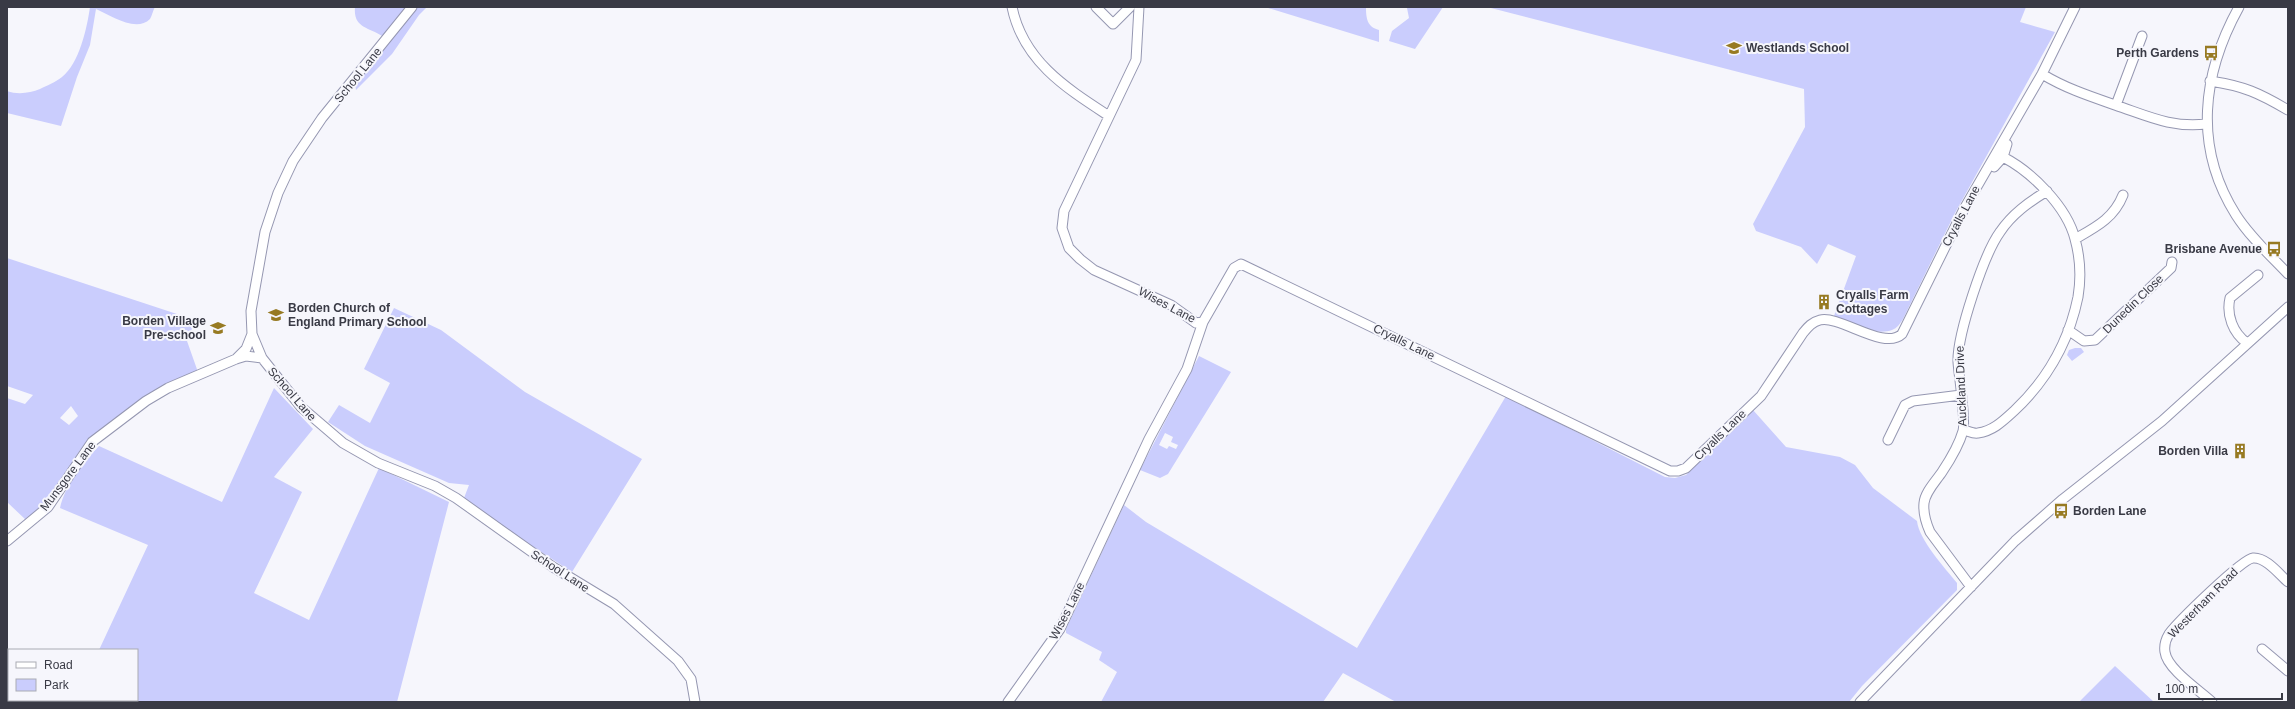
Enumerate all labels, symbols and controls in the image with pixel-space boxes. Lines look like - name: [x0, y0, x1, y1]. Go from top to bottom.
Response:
- school or university icon: Westlands School: [1725, 39, 1743, 57]
- place label: Westlands School: [1746, 41, 1849, 55]
- street label: School Lane: [332, 44, 385, 105]
- bus stop icon: Perth Gardens: [2202, 44, 2220, 62]
- place label: Perth Gardens: [2116, 46, 2199, 60]
- street label: Cryalls Lane: [1939, 183, 1983, 249]
- bus stop icon: Brisbane Avenue: [2265, 240, 2283, 258]
- place label: Brisbane Avenue: [2165, 242, 2262, 256]
- street label: Dunedin Close: [2100, 271, 2166, 336]
- street label: Wises Lane: [1136, 284, 1198, 326]
- place label: Cryalls Farm Cottages: [1836, 288, 1909, 316]
- building icon: Cryalls Farm Cottages: [1815, 293, 1833, 311]
- place label: Borden Church of England Primary School: [288, 301, 427, 329]
- school or university icon: Borden Church of England Primary School: [267, 306, 285, 324]
- place label: Borden Village Pre-school: [122, 314, 206, 342]
- school or university icon: Borden Village Pre-school: [209, 319, 227, 337]
- street label: Cryalls Lane: [1371, 321, 1437, 363]
- street label: Auckland Drive: [1953, 345, 1969, 427]
- street label: School Lane: [265, 364, 319, 424]
- street label: Cryalls Lane: [1691, 407, 1749, 463]
- street label: Munsgore Lane: [37, 438, 99, 514]
- building icon: Borden Villa: [2231, 442, 2249, 460]
- place label: Borden Villa: [2158, 444, 2228, 458]
- bus stop icon: Borden Lane: [2052, 502, 2070, 520]
- place label: Borden Lane: [2073, 504, 2147, 518]
- street label: School Lane: [528, 547, 592, 595]
- street label: Westerham Road: [2165, 565, 2241, 641]
- street label: Wises Lane: [1047, 580, 1088, 642]
- legend: [8, 649, 138, 701]
- text: Road: [44, 658, 73, 672]
- scale bar: [2159, 675, 2282, 701]
- text: Park: [44, 678, 70, 692]
- text: 100 m: [2165, 682, 2198, 696]

